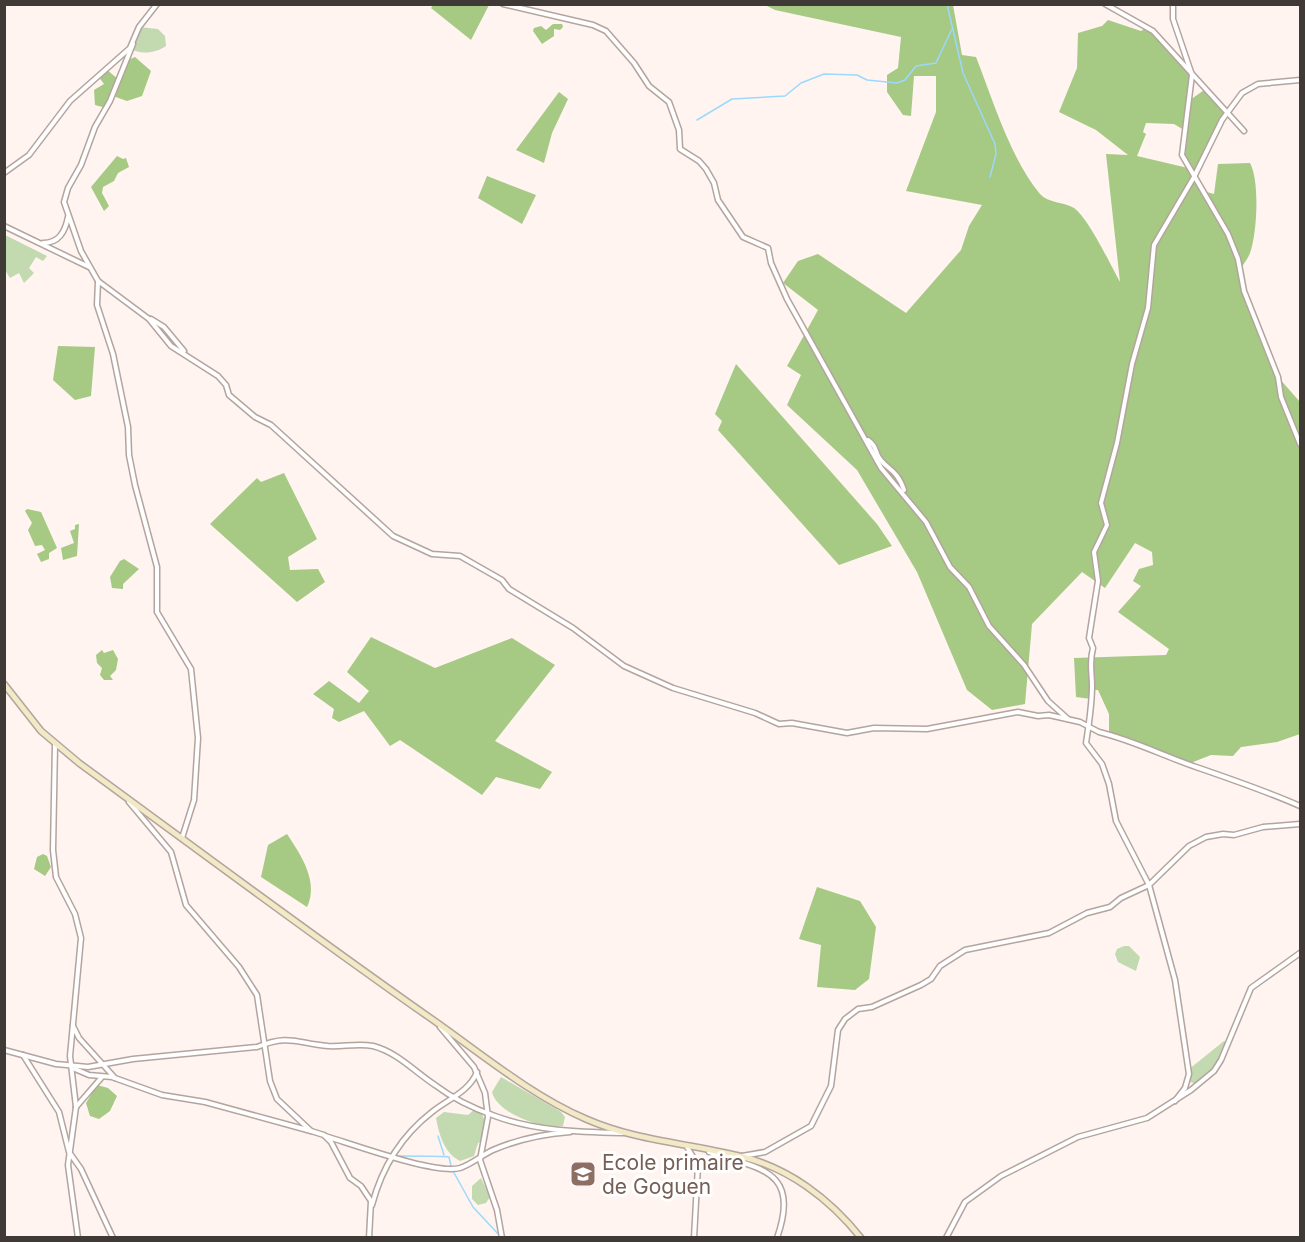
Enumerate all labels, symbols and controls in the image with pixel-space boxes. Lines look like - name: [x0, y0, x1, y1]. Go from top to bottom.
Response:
- place label: Ecole primaire de Goguen: [602, 1150, 744, 1199]
- school or university icon: Ecole primaire de Goguen: [568, 1159, 598, 1189]

